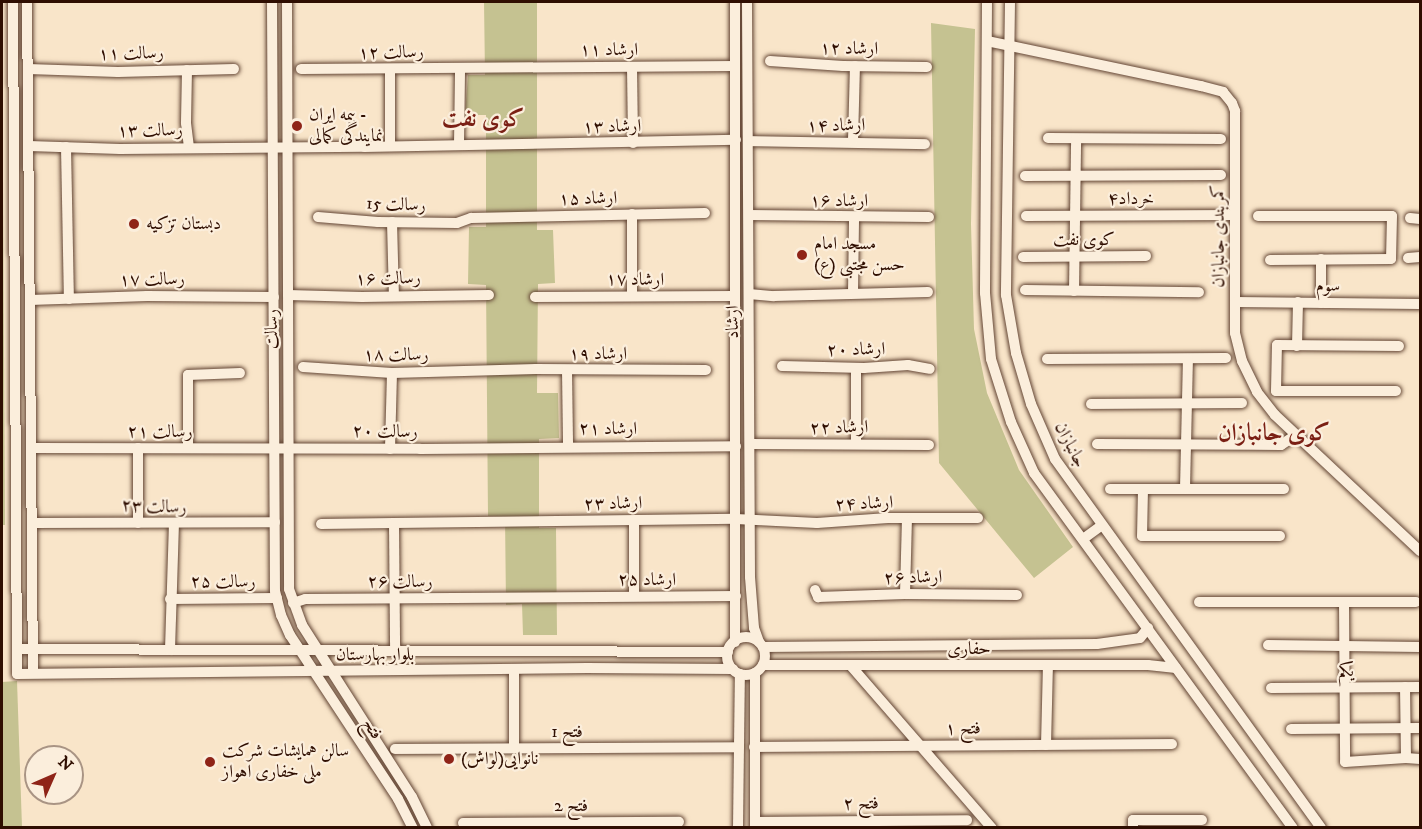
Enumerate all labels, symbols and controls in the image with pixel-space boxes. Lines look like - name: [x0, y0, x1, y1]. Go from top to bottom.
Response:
- street label: ارشاد ۱۲: [820, 38, 878, 60]
- street label: ارشاد ۱۱: [580, 39, 638, 61]
- street label: رسالت ۱۲: [358, 42, 424, 64]
- street label: رسالت ۱۱: [98, 43, 164, 65]
- place label: بیمه ایران - نمایندگى کمالى: [309, 105, 383, 148]
- district label: کوی نفت: [442, 106, 524, 134]
- street label: ارشاد ۱۴: [807, 115, 865, 137]
- street label: ارشاد ۱۳: [583, 116, 641, 138]
- marker: بیمه ایران - نمایندگى کمالى: [290, 119, 304, 133]
- street label: رسالت ۱۳: [117, 120, 183, 142]
- street label: کمربندی جانبازان: [1208, 184, 1230, 288]
- street label: ارشاد ۱۵: [559, 188, 617, 210]
- street label: خرداد۴: [1108, 188, 1154, 210]
- street label: ارشاد ۱۶: [810, 190, 868, 212]
- street label: رسالت 15: [366, 193, 426, 217]
- place label: دبستان تزکیه: [146, 213, 221, 235]
- marker: دبستان تزکیه: [127, 217, 141, 231]
- street label: کوی نفت: [1053, 229, 1115, 251]
- place label: مسجد امام حسن مجتبی (ع): [814, 234, 905, 276]
- marker: مسجد امام حسن مجتبی (ع): [795, 248, 809, 262]
- street label: رسالت ۱۶: [355, 268, 421, 290]
- street label: رسالت ۱۷: [119, 269, 185, 291]
- street label: ارشاد ۱۷: [606, 269, 664, 291]
- street label: سوم: [1316, 275, 1340, 297]
- street label: ارشاد: [722, 305, 744, 339]
- street label: رسالت: [261, 309, 283, 349]
- street label: ارشاد ۲۰: [827, 339, 885, 361]
- street label: ارشاد ۱۹: [569, 343, 627, 365]
- street label: رسالت ۱۸: [363, 344, 429, 366]
- street label: ارشاد ۲۲: [810, 417, 868, 439]
- street label: ارشاد ۲۱: [579, 418, 637, 440]
- street label: جانبازان: [1049, 419, 1091, 471]
- district label: کوی جانبازان: [1218, 420, 1330, 448]
- street label: رسالت ۲۱: [127, 421, 193, 443]
- street label: رسالت ٢٠: [352, 421, 418, 443]
- street label: ارشاد ۲۴: [834, 492, 894, 516]
- street label: ارشاد ۲۳: [584, 493, 642, 515]
- street label: رسالت ۲۳: [121, 495, 187, 519]
- street label: ارشاد ۲۶: [884, 567, 942, 589]
- street label: ارشاد ۲۵: [618, 569, 676, 591]
- street label: رسالت ۲۵: [190, 571, 256, 593]
- street label: رسالت ۲۶: [367, 571, 433, 593]
- street label: حفاری: [947, 638, 991, 660]
- street label: بلوار بهارستان: [336, 644, 414, 666]
- street label: یکم: [1338, 660, 1354, 682]
- street label: فتح: [357, 714, 387, 744]
- street label: فتح ۱: [945, 718, 981, 740]
- street label: فتح 1: [551, 721, 583, 743]
- place label: سالن همایشات شرکت ملی خفاری اهواز: [222, 741, 349, 783]
- north arrow: [24, 745, 84, 805]
- place label: نانوایى(لواش): [461, 748, 538, 770]
- text: N: [54, 752, 77, 775]
- marker: نانوایى(لواش): [442, 752, 456, 766]
- marker: سالن همایشات شرکت ملی خفاری اهواز: [203, 755, 217, 769]
- street label: فتح ۲: [843, 793, 879, 815]
- street label: فتح 2: [554, 795, 588, 817]

